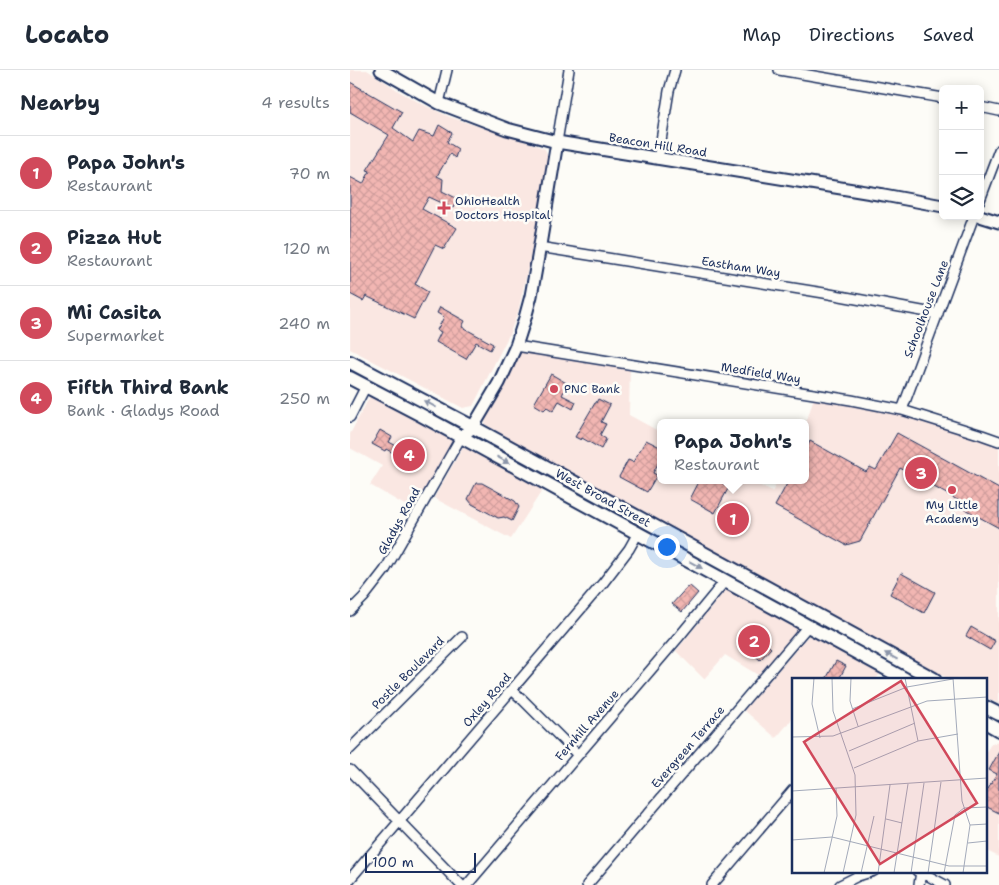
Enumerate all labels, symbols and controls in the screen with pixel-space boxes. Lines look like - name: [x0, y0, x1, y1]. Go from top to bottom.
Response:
- text: Locato: [25, 19, 109, 51]
- text: Map: [743, 23, 781, 47]
- text: Directions: [809, 23, 895, 47]
- text: Saved: [923, 23, 974, 47]
- map controls: [939, 85, 984, 220]
- button: +: [939, 85, 984, 130]
- text: Nearby: [20, 89, 100, 117]
- text: 4 results: [261, 92, 330, 113]
- street label: Beacon Hill Road: [608, 129, 708, 161]
- button: −: [939, 130, 984, 175]
- text: Papa John's: [67, 150, 185, 175]
- text: 1: [32, 163, 40, 184]
- text: 70 m: [289, 163, 330, 184]
- text: Restaurant: [67, 175, 153, 196]
- button: layers: [939, 175, 984, 220]
- place label: OhioHealth Doctors Hospital: [455, 193, 551, 223]
- marker: OhioHealth Doctors Hospital: [437, 201, 451, 215]
- text: Pizza Hut: [67, 225, 162, 250]
- text: 2: [30, 238, 42, 259]
- text: 120 m: [283, 238, 330, 259]
- text: Restaurant: [67, 250, 153, 271]
- street label: Eastham Way: [700, 253, 782, 281]
- street label: Schoolhouse Lane: [900, 258, 952, 360]
- text: Mi Casita: [67, 300, 161, 325]
- text: 3: [30, 313, 42, 334]
- text: 240 m: [278, 313, 330, 334]
- text: Supermarket: [67, 325, 164, 346]
- street label: Medfield Way: [720, 359, 802, 387]
- text: Fifth Third Bank: [67, 375, 229, 400]
- place label: PNC Bank: [564, 381, 620, 397]
- marker: PNC Bank: [548, 383, 560, 395]
- text: 4: [30, 388, 42, 409]
- text: 250 m: [279, 388, 330, 409]
- text: Bank · Gladys Road: [67, 400, 220, 421]
- one-way arrow: [423, 400, 437, 408]
- popup: [657, 419, 809, 484]
- text: Papa John's: [674, 429, 792, 454]
- pin: 4: [393, 436, 425, 474]
- text: Restaurant: [674, 454, 760, 475]
- pin: 3: [905, 454, 937, 492]
- one-way arrow: [496, 456, 511, 464]
- street label: West Broad Street: [553, 465, 653, 531]
- street label: Gladys Road: [374, 484, 424, 557]
- marker: My Little Academy: [946, 484, 958, 496]
- place label: My Little Academy: [925, 497, 979, 527]
- pin: 1: [717, 500, 749, 538]
- your location: [654, 534, 680, 560]
- one-way arrow: [689, 561, 704, 569]
- pin: 2: [738, 622, 770, 660]
- street label: Postle Boulevard: [368, 633, 448, 713]
- one-way arrow: [884, 651, 897, 660]
- street label: Oxley Road: [459, 669, 515, 730]
- inset map: [792, 678, 986, 872]
- street label: Fernhill Avenue: [552, 686, 623, 764]
- street label: Evergreen Terrace: [648, 702, 728, 792]
- scale bar: [365, 850, 476, 873]
- text: 100 m: [372, 853, 414, 871]

